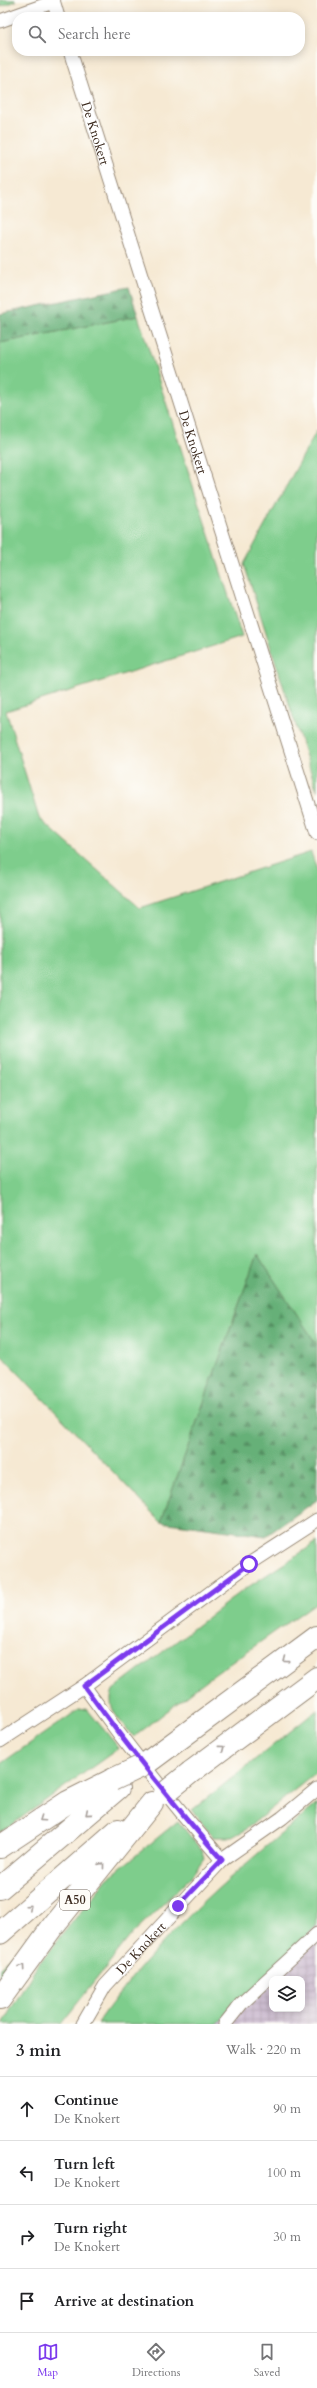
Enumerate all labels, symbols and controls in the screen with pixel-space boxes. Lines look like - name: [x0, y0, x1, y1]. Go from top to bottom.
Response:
- search box: [12, 12, 305, 56]
- icon: search: [26, 23, 48, 45]
- text: Search here: [58, 24, 131, 44]
- street label: De Knokert: [76, 99, 113, 167]
- street label: De Knokert: [174, 408, 211, 476]
- route start: [240, 1555, 258, 1573]
- one-way arrow: [283, 1655, 290, 1662]
- one-way arrow: [217, 1746, 224, 1753]
- one-way arrow: [86, 1808, 93, 1815]
- one-way arrow: [39, 1815, 46, 1822]
- one-way arrow: [98, 1862, 105, 1869]
- road number: A50: [60, 1890, 90, 1910]
- route end: [169, 1897, 187, 1915]
- one-way arrow: [24, 1904, 32, 1912]
- street label: De Knokert: [112, 1918, 170, 1979]
- one-way arrow: [17, 1965, 24, 1972]
- map controls: [269, 1976, 305, 2012]
- button: layers: [269, 1976, 305, 2012]
- text: 3 min: [16, 2039, 61, 2062]
- text: Walk · 220 m: [226, 2041, 301, 2059]
- text: Continue: [54, 2090, 119, 2110]
- icon: ahead: [16, 2098, 38, 2120]
- text: 90 m: [273, 2100, 301, 2118]
- text: De Knokert: [54, 2110, 120, 2128]
- text: Turn left: [54, 2154, 115, 2174]
- icon: left: [16, 2162, 38, 2184]
- text: 100 m: [267, 2164, 301, 2182]
- text: De Knokert: [54, 2174, 120, 2192]
- text: Turn right: [54, 2218, 127, 2238]
- icon: right: [16, 2226, 38, 2248]
- text: 30 m: [273, 2228, 301, 2246]
- text: De Knokert: [54, 2238, 120, 2256]
- icon: arrive: [16, 2290, 38, 2312]
- text: Arrive at destination: [54, 2291, 194, 2311]
- tab: Map: [37, 2341, 59, 2380]
- tab: Directions: [132, 2341, 180, 2380]
- tab: Saved: [254, 2341, 280, 2380]

